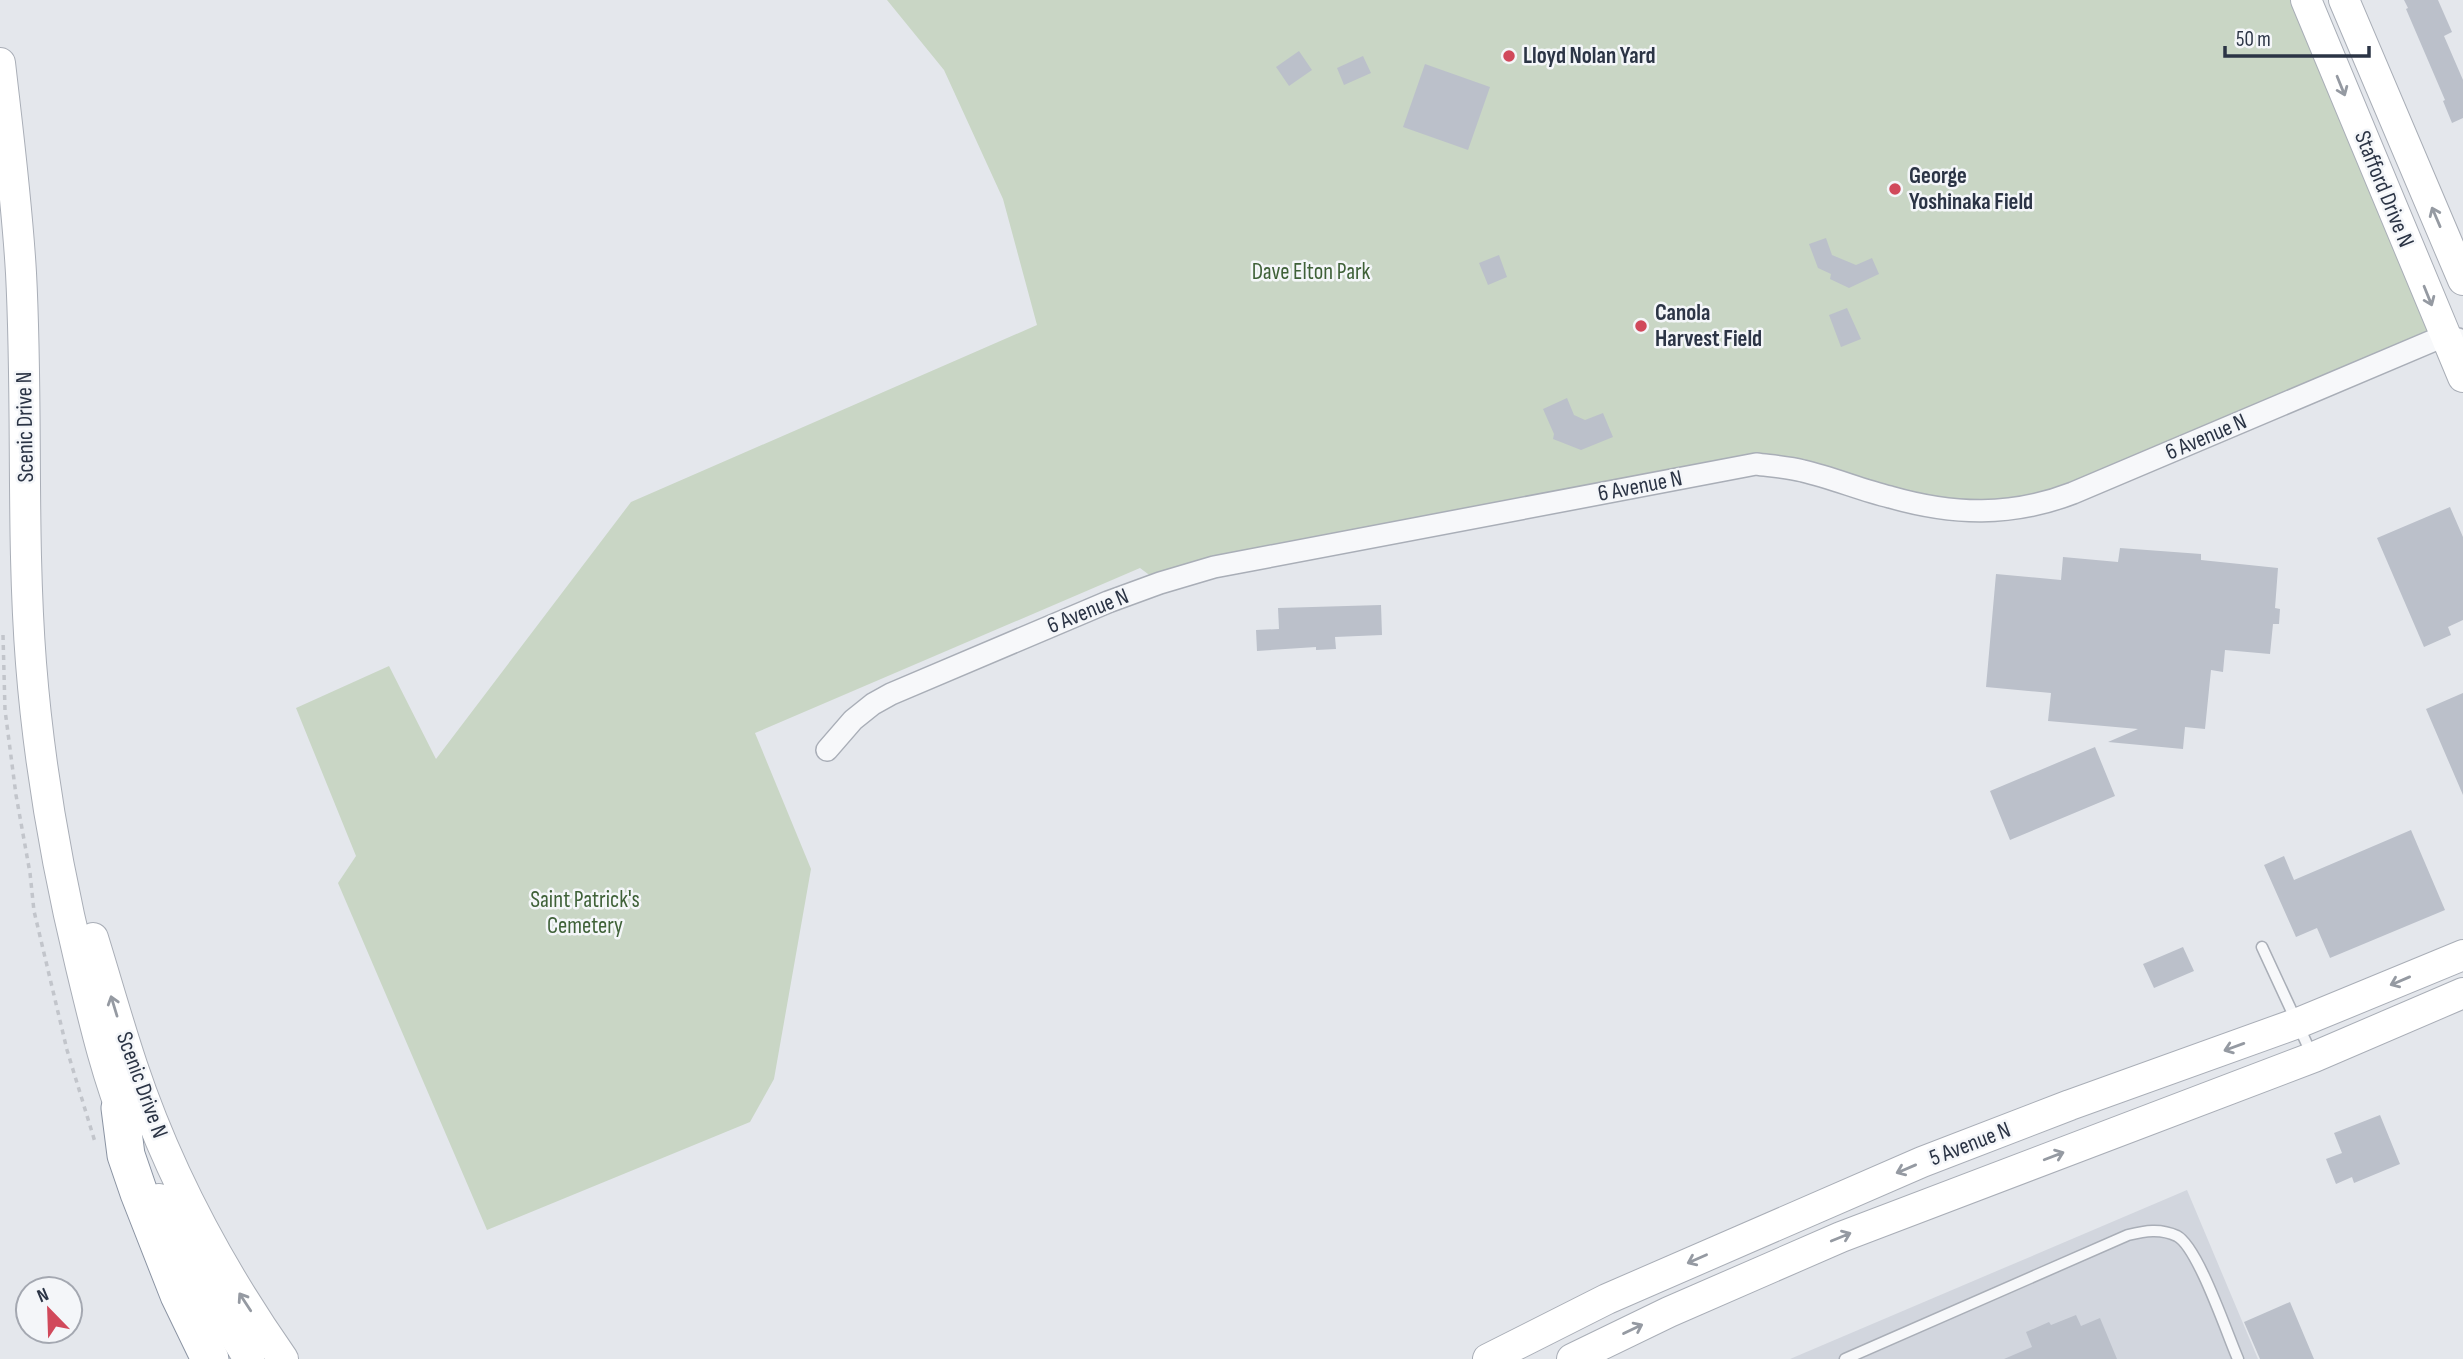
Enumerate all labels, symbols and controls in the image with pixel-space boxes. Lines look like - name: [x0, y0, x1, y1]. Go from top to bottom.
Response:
- scale bar: [2225, 14, 2368, 58]
- text: 50 m: [2236, 27, 2271, 52]
- place label: Lloyd Nolan Yard: [1523, 42, 1656, 70]
- marker: Lloyd Nolan Yard: [1501, 48, 1517, 64]
- one-way arrow: [2336, 74, 2349, 96]
- street label: Stafford Drive N: [2348, 127, 2420, 251]
- place label: George Yoshinaka Field: [1909, 162, 2033, 216]
- marker: George Yoshinaka Field: [1887, 181, 1903, 197]
- one-way arrow: [2429, 207, 2442, 229]
- park label: Dave Elton Park: [1252, 258, 1371, 286]
- one-way arrow: [2422, 285, 2435, 306]
- place label: Canola Harvest Field: [1655, 299, 1762, 353]
- marker: Canola Harvest Field: [1633, 318, 1649, 334]
- street label: Scenic Drive N: [10, 371, 40, 483]
- street label: 6 Avenue N: [2161, 407, 2251, 467]
- street label: 6 Avenue N: [1595, 464, 1685, 508]
- street label: 6 Avenue N: [1043, 582, 1133, 640]
- park label: Saint Patrick's Cemetery: [530, 886, 640, 940]
- one-way arrow: [2390, 975, 2411, 988]
- one-way arrow: [106, 995, 119, 1017]
- street label: Scenic Drive N: [110, 1028, 174, 1142]
- one-way arrow: [2223, 1042, 2245, 1054]
- street label: 5 Avenue N: [1926, 1116, 2014, 1172]
- one-way arrow: [2042, 1149, 2064, 1162]
- one-way arrow: [1896, 1163, 1917, 1176]
- one-way arrow: [1830, 1230, 1851, 1243]
- one-way arrow: [1687, 1253, 1708, 1266]
- north arrow: [14, 1275, 84, 1345]
- text: N: [34, 1283, 52, 1308]
- one-way arrow: [238, 1293, 252, 1312]
- one-way arrow: [1622, 1322, 1643, 1336]

